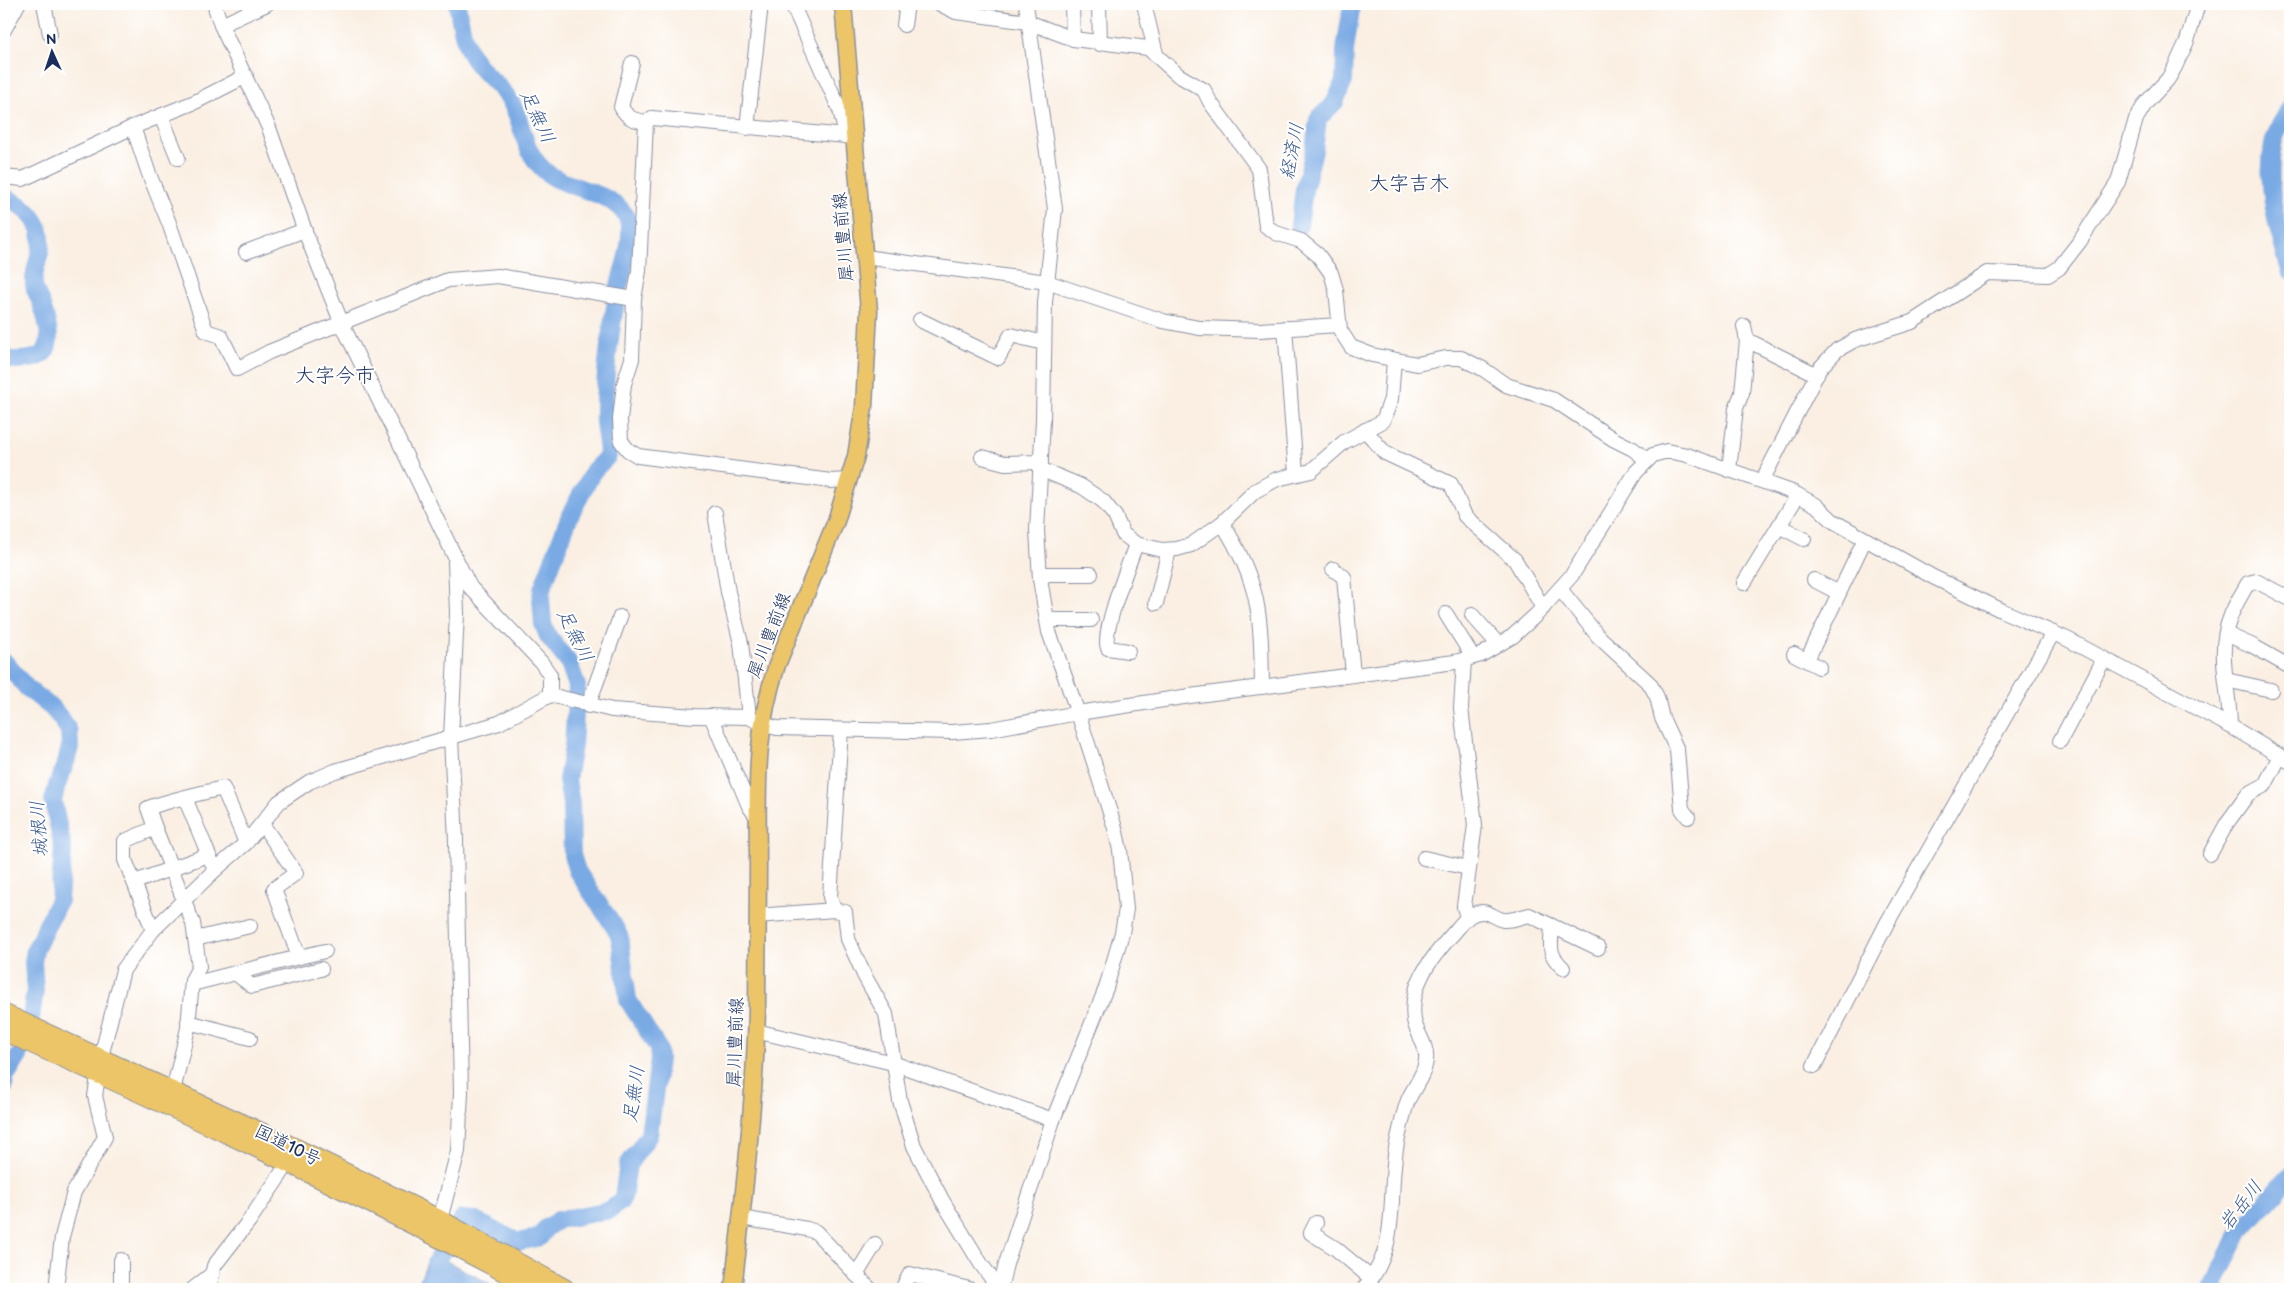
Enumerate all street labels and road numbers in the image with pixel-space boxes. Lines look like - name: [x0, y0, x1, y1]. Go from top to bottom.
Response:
- street label: 犀川豊前線: [829, 191, 858, 283]
- street label: 犀川豊前線: [744, 589, 795, 681]
- street label: 犀川豊前線: [723, 997, 748, 1087]
- street label: 国道10号: [251, 1120, 325, 1171]

